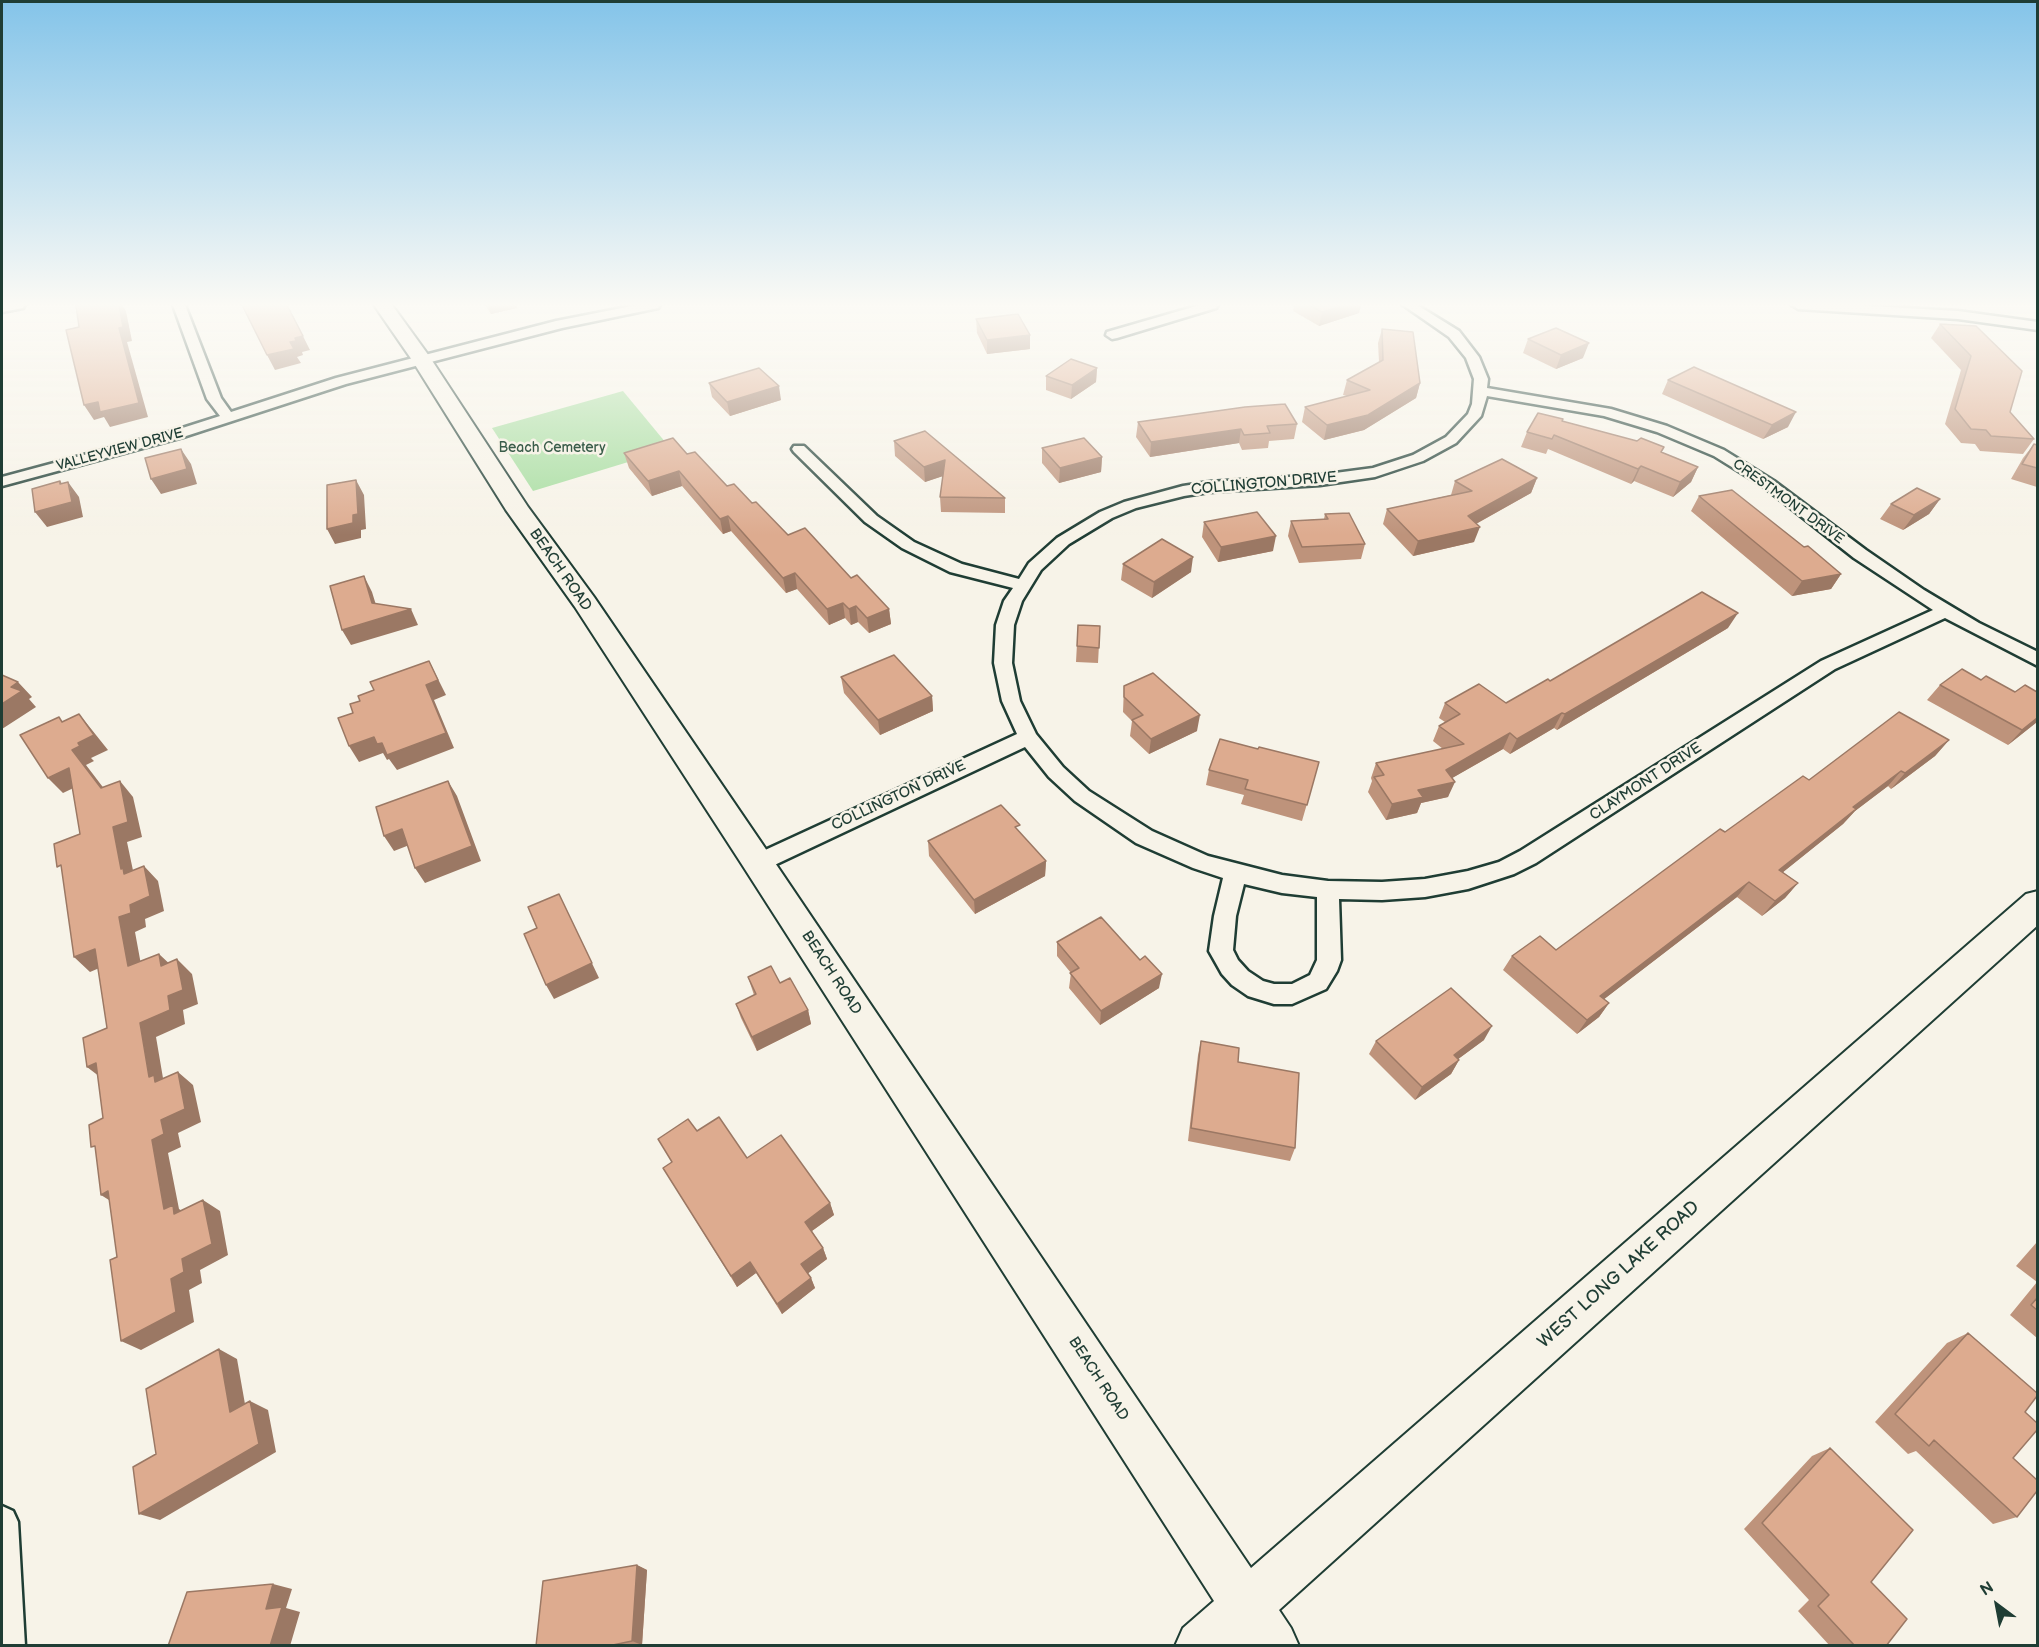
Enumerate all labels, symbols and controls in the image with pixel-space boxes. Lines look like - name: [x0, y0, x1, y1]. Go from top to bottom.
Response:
- street label: VALLEYVIEW DRIVE: [55, 425, 185, 475]
- park label: Beach Cemetery: [498, 440, 606, 456]
- street label: CRESTMONT DRIVE: [1729, 456, 1847, 548]
- street label: COLLINGTON DRIVE: [1190, 469, 1338, 499]
- street label: BEACH ROAD: [525, 525, 595, 615]
- street label: CLAYMONT DRIVE: [1587, 739, 1705, 825]
- street label: COLLINGTON DRIVE: [829, 757, 969, 835]
- street label: BEACH ROAD: [797, 928, 865, 1018]
- street label: WEST LONG LAKE ROAD: [1534, 1197, 1704, 1353]
- street label: BEACH ROAD: [1064, 1334, 1132, 1424]
- north arrow: [1967, 1575, 2027, 1635]
- text: N: [1977, 1578, 1997, 1601]

